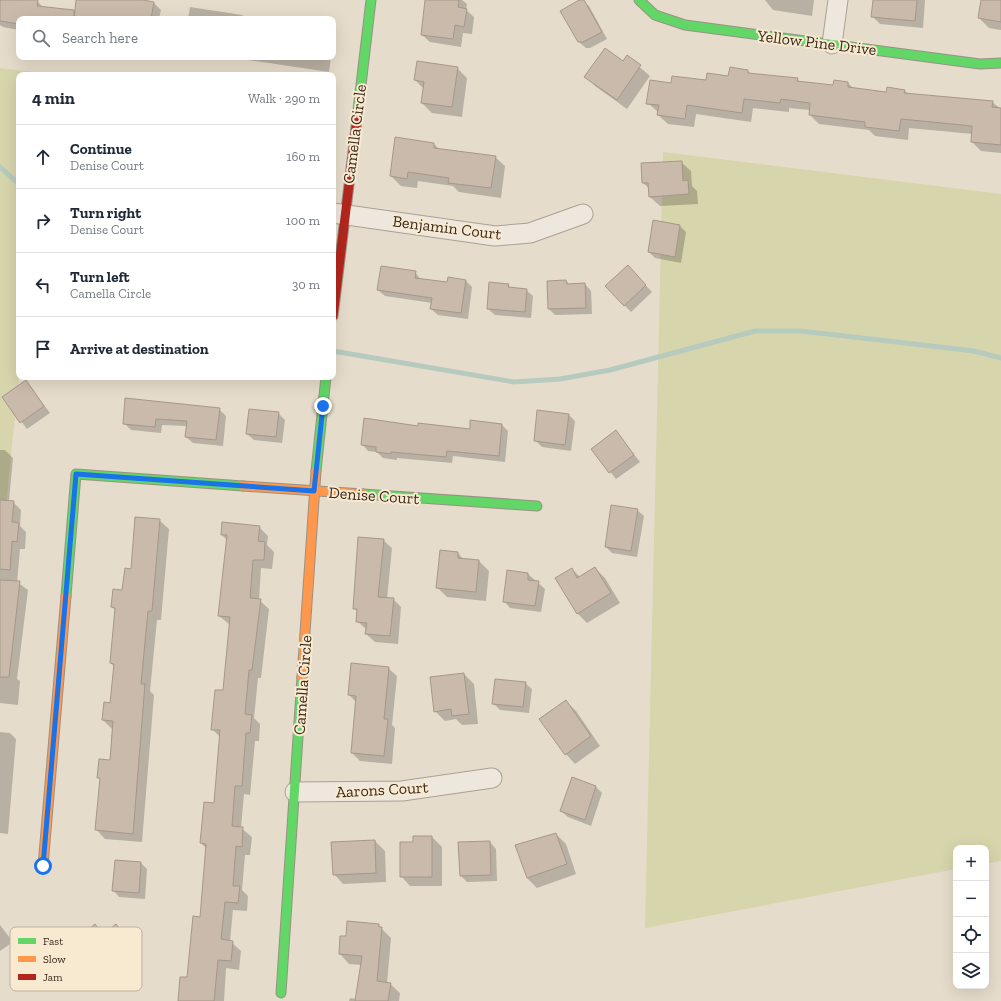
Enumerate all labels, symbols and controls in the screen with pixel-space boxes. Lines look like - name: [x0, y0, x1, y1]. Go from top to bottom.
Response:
- search box: [16, 16, 336, 60]
- street label: Yellow Pine Drive: [755, 26, 878, 59]
- icon: search: [30, 27, 52, 49]
- text: Search here: [62, 29, 138, 47]
- street label: Camella Circle: [339, 83, 370, 185]
- text: 4 min: [32, 88, 75, 108]
- text: Walk · 290 m: [248, 91, 320, 106]
- text: Continue: [70, 140, 132, 158]
- icon: ahead: [32, 146, 54, 168]
- text: 160 m: [286, 149, 320, 164]
- text: Denise Court: [70, 158, 144, 173]
- text: Turn right: [70, 204, 141, 222]
- icon: right: [32, 210, 54, 232]
- street label: Benjamin Court: [391, 211, 502, 244]
- text: 100 m: [286, 213, 320, 228]
- text: Denise Court: [70, 222, 144, 237]
- text: Turn left: [70, 268, 130, 286]
- icon: left: [32, 274, 54, 296]
- text: 30 m: [292, 277, 320, 292]
- text: Camella Circle: [70, 286, 151, 301]
- icon: arrive: [32, 338, 54, 360]
- text: Arrive at destination: [70, 340, 209, 358]
- route end: [314, 397, 332, 415]
- street label: Denise Court: [328, 483, 420, 508]
- street label: Camella Circle: [290, 635, 315, 736]
- street label: Aarons Court: [335, 778, 429, 801]
- map controls: [953, 845, 989, 989]
- button: +: [953, 845, 989, 881]
- route start: [34, 857, 52, 875]
- button: −: [953, 881, 989, 917]
- button: locate: [953, 917, 989, 953]
- legend: [10, 927, 142, 991]
- text: Fast: [43, 935, 64, 948]
- text: Slow: [43, 953, 66, 966]
- button: layers: [953, 953, 989, 989]
- text: Jam: [43, 971, 63, 984]

